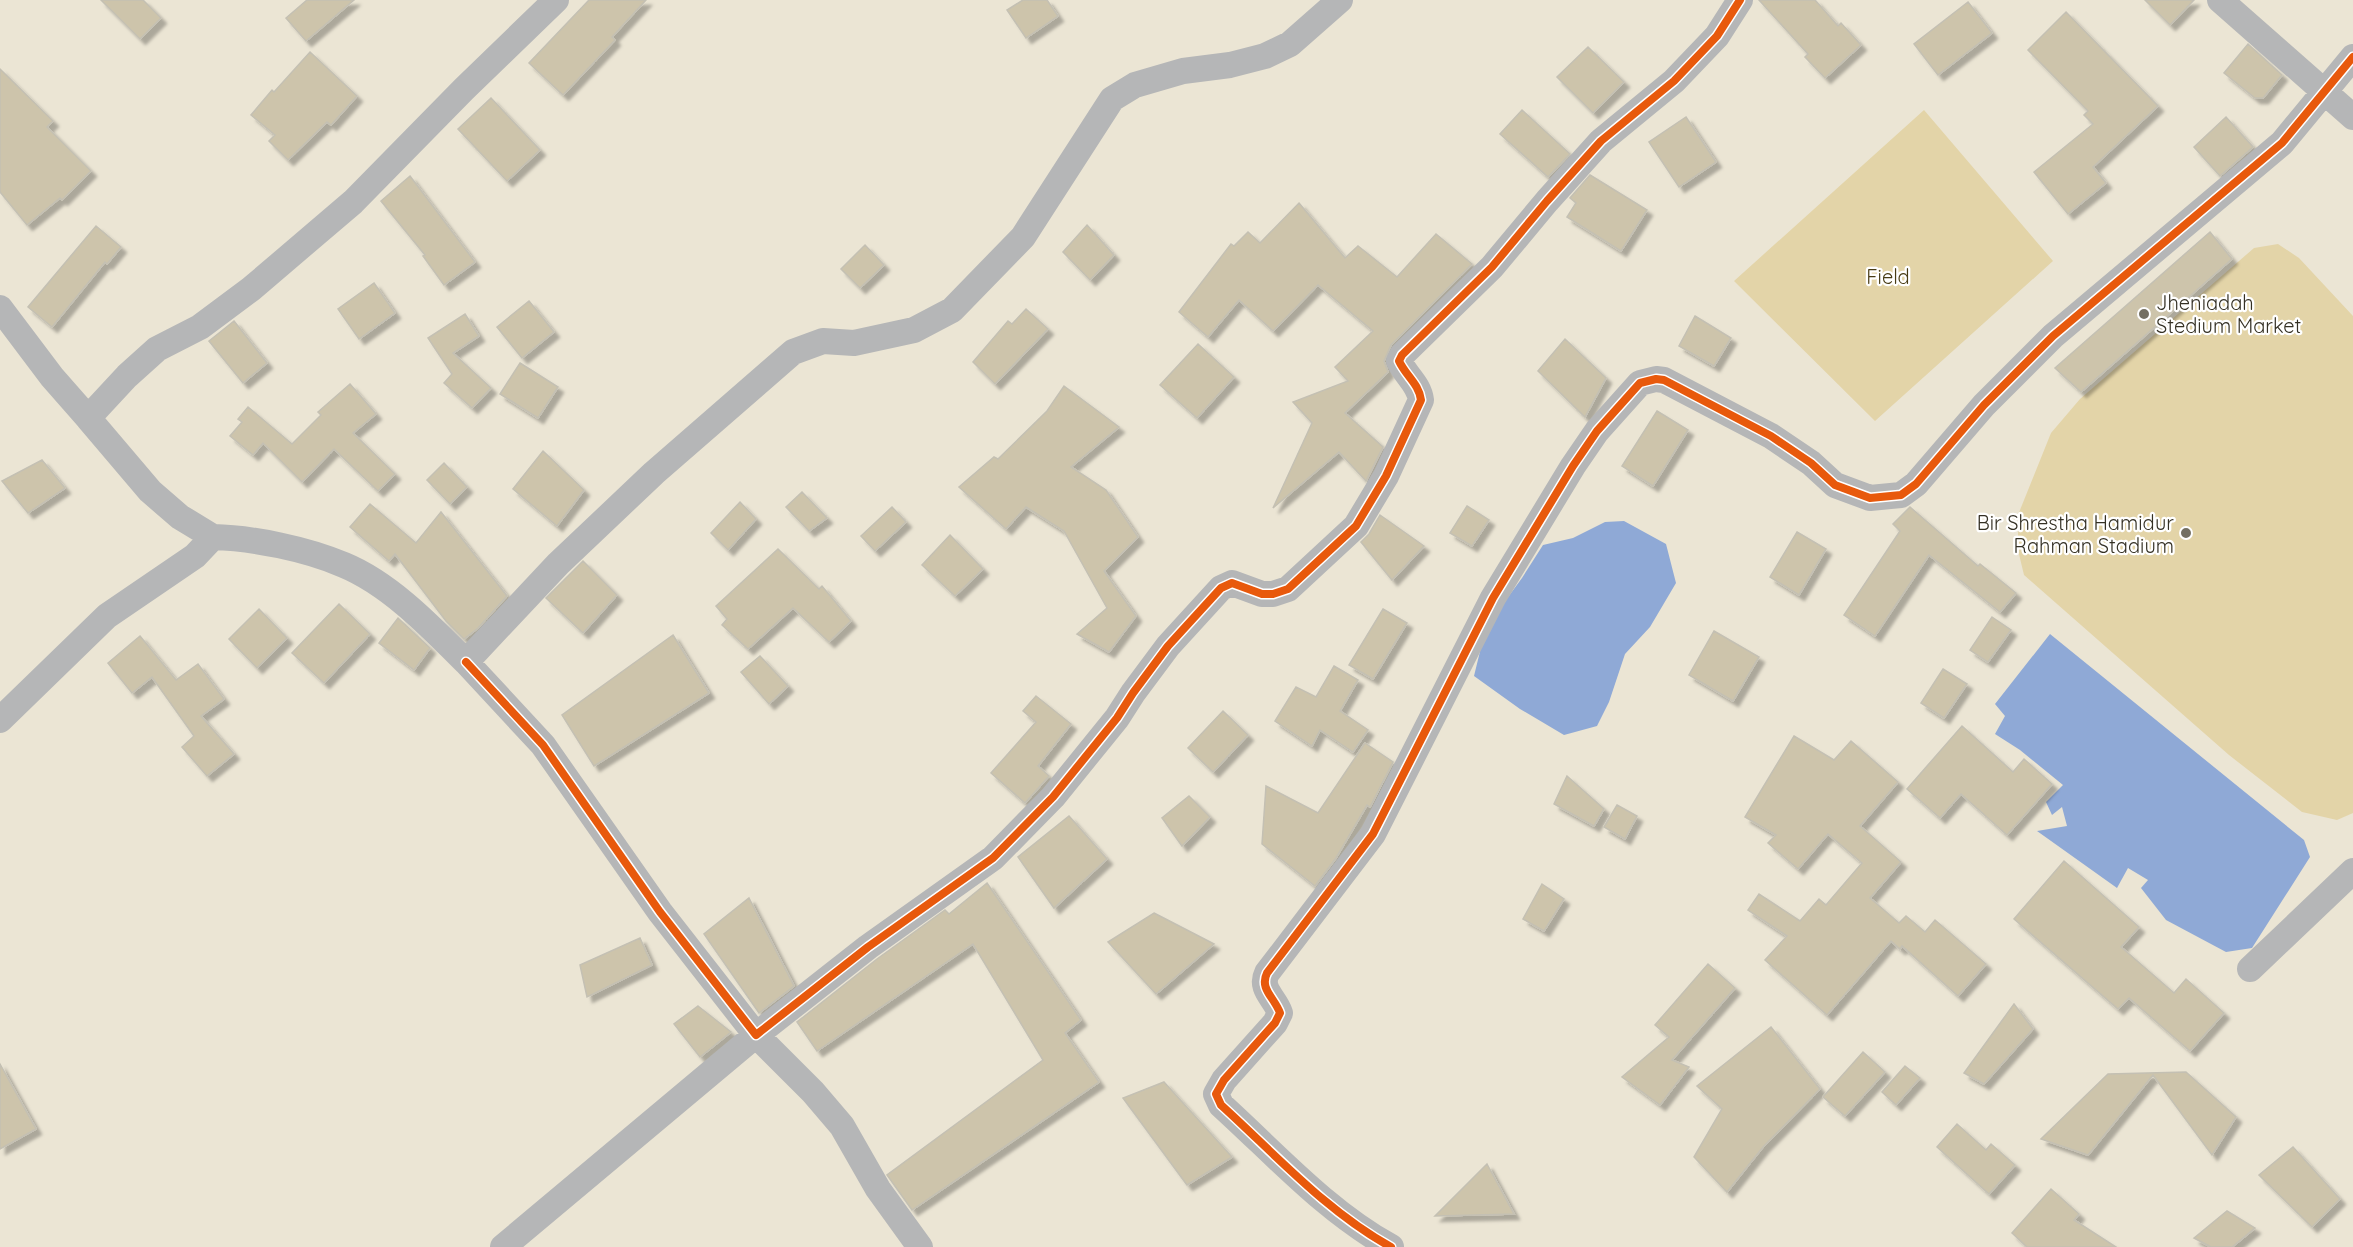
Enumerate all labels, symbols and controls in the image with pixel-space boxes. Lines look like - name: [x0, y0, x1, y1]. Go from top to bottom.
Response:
- park label: Field: [1866, 264, 1910, 289]
- place label: Jheniadah Stedium Market: [2156, 290, 2302, 338]
- marker: Jheniadah Stedium Market: [2137, 307, 2151, 321]
- place label: Bir Shrestha Hamidur Rahman Stadium: [1977, 510, 2174, 558]
- marker: Bir Shrestha Hamidur Rahman Stadium: [2179, 526, 2193, 540]

